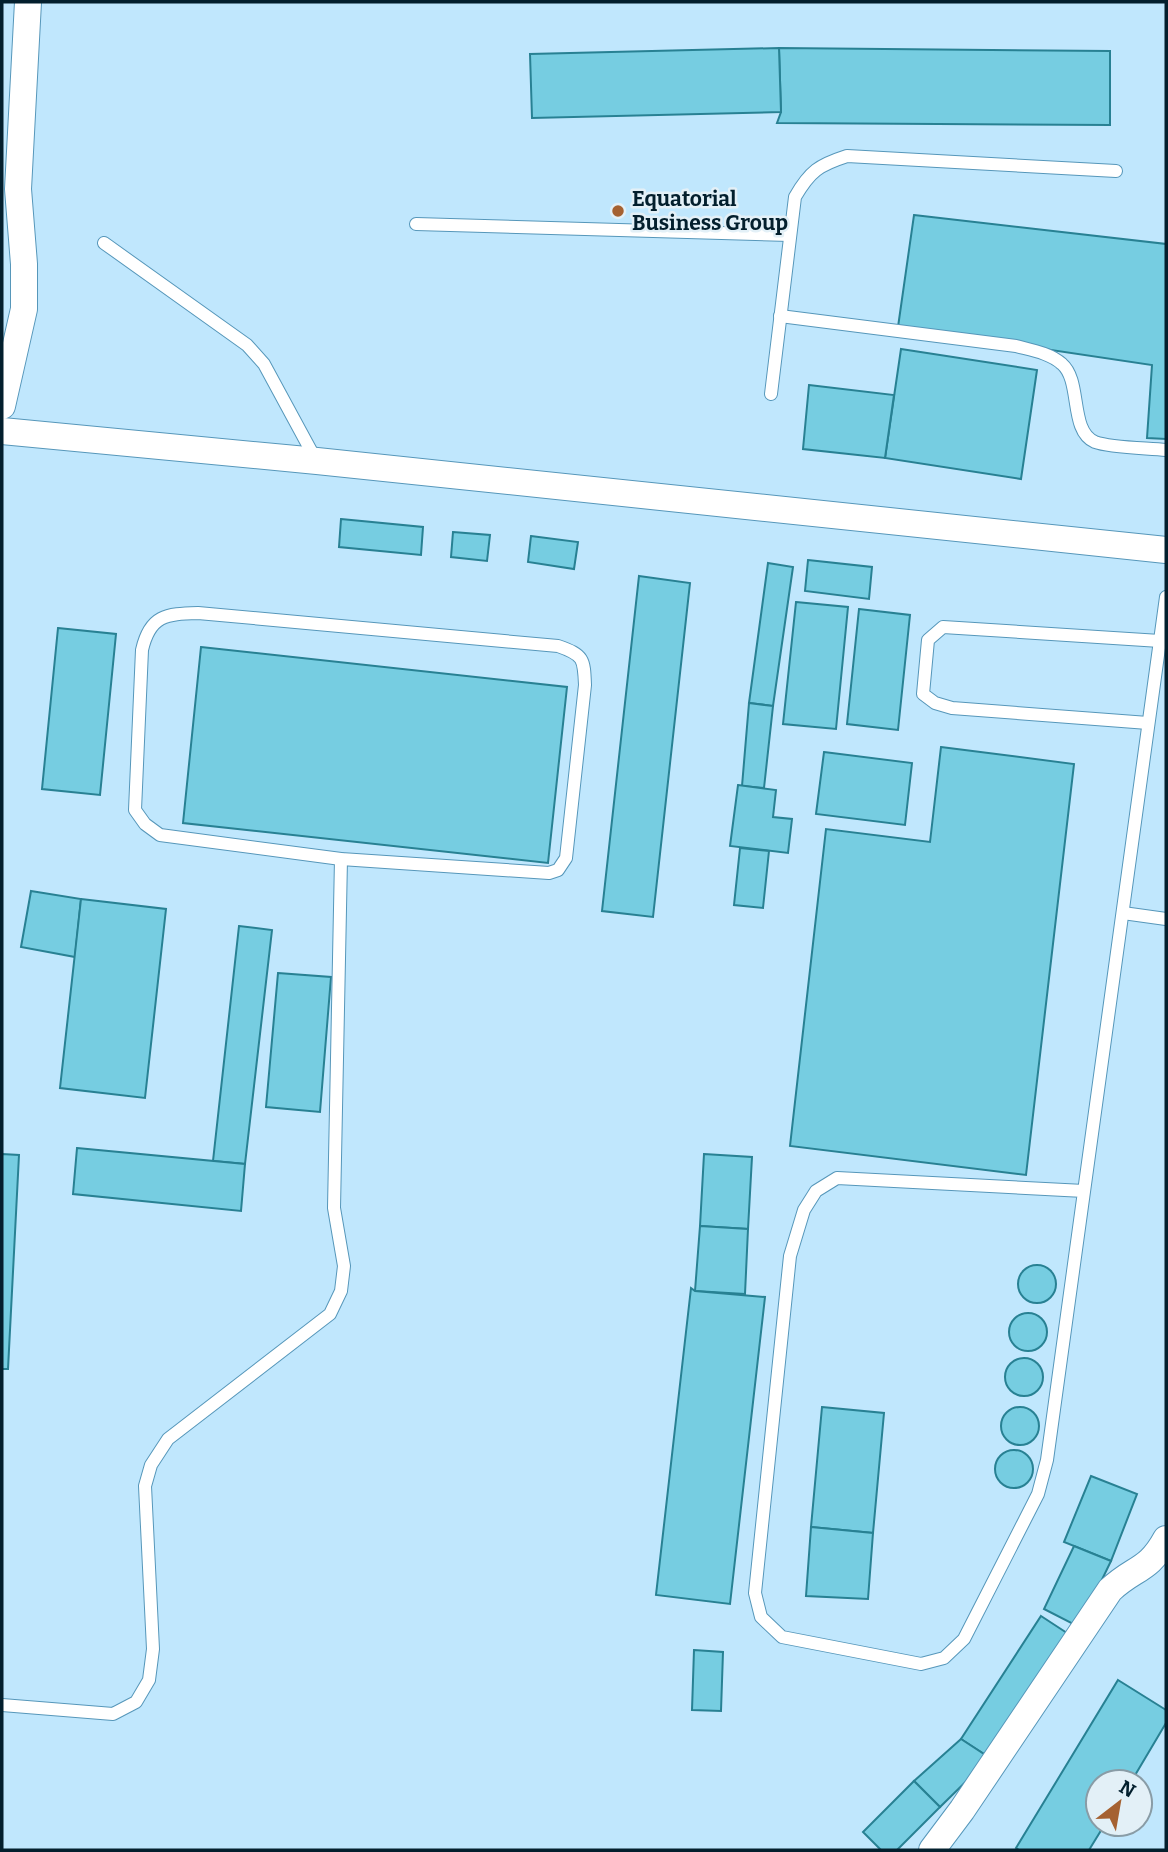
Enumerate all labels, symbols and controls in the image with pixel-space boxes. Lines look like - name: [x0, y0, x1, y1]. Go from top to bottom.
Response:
- place label: Equatorial Business Group: [632, 186, 788, 236]
- marker: Equatorial Business Group: [610, 203, 626, 219]
- north arrow: [1084, 1768, 1154, 1838]
- text: N: [1115, 1775, 1140, 1803]

